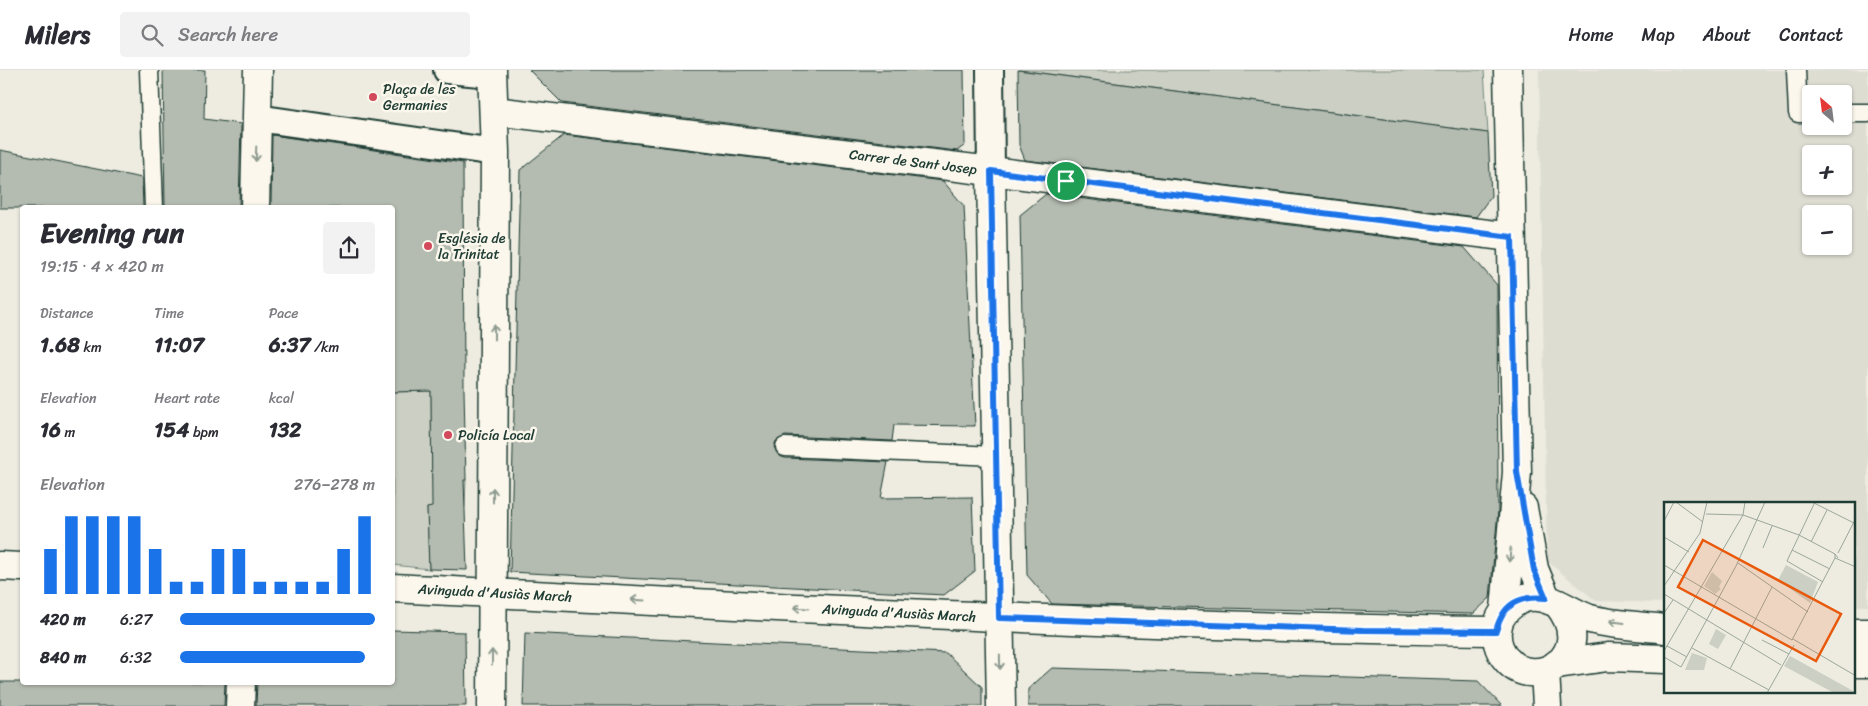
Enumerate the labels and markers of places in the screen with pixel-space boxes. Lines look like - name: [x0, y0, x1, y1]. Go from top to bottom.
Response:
- place label: Plaça de les Germanies: [383, 77, 456, 118]
- marker: Plaça de les Germanies: [367, 91, 379, 103]
- pin: [1045, 160, 1087, 202]
- place label: Església de la Trinitat: [438, 226, 506, 267]
- marker: Església de la Trinitat: [422, 240, 434, 252]
- place label: Policía Local: [458, 423, 536, 448]
- marker: Policía Local: [442, 429, 454, 441]

